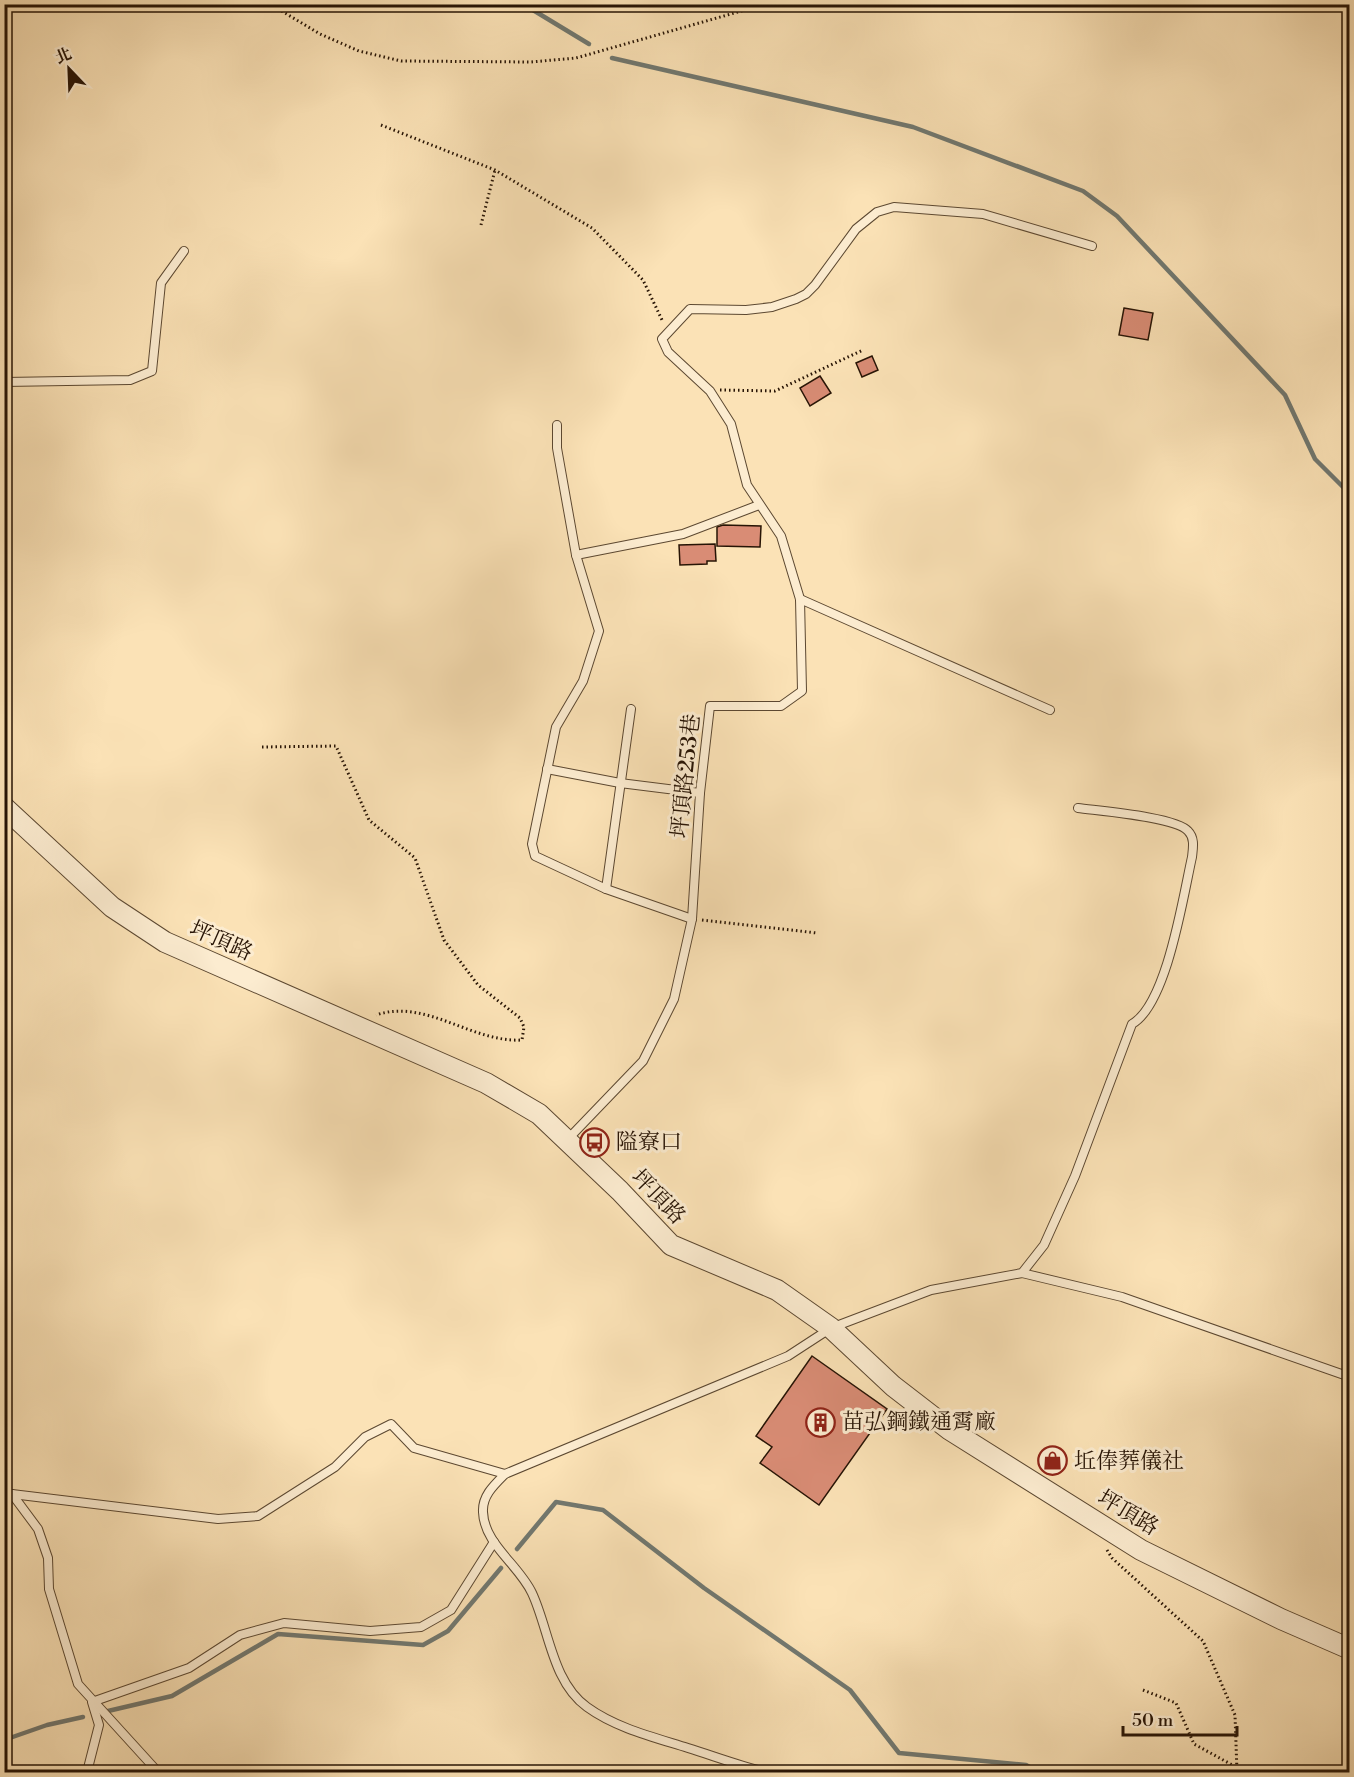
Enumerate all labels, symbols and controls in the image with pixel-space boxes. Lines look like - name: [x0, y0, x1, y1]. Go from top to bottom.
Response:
- north arrow: [39, 39, 99, 99]
- text: 北: [52, 44, 75, 68]
- street label: 坪頂路253巷: [666, 713, 706, 839]
- street label: 坪頂路: [185, 915, 257, 967]
- bus stop icon: 隘寮口: [579, 1126, 611, 1158]
- place label: 隘寮口: [616, 1129, 682, 1156]
- street label: 坪頂路: [625, 1164, 691, 1230]
- building icon: 苗弘鋼鐵通霄廠: [805, 1406, 837, 1438]
- place label: 苗弘鋼鐵通霄廠: [842, 1409, 996, 1436]
- shop icon: 坵俸葬儀社: [1037, 1445, 1069, 1477]
- place label: 坵俸葬儀社: [1074, 1448, 1184, 1475]
- street label: 坪頂路: [1093, 1484, 1163, 1542]
- scale bar: [1123, 1699, 1237, 1737]
- text: 50 m: [1132, 1709, 1174, 1732]

